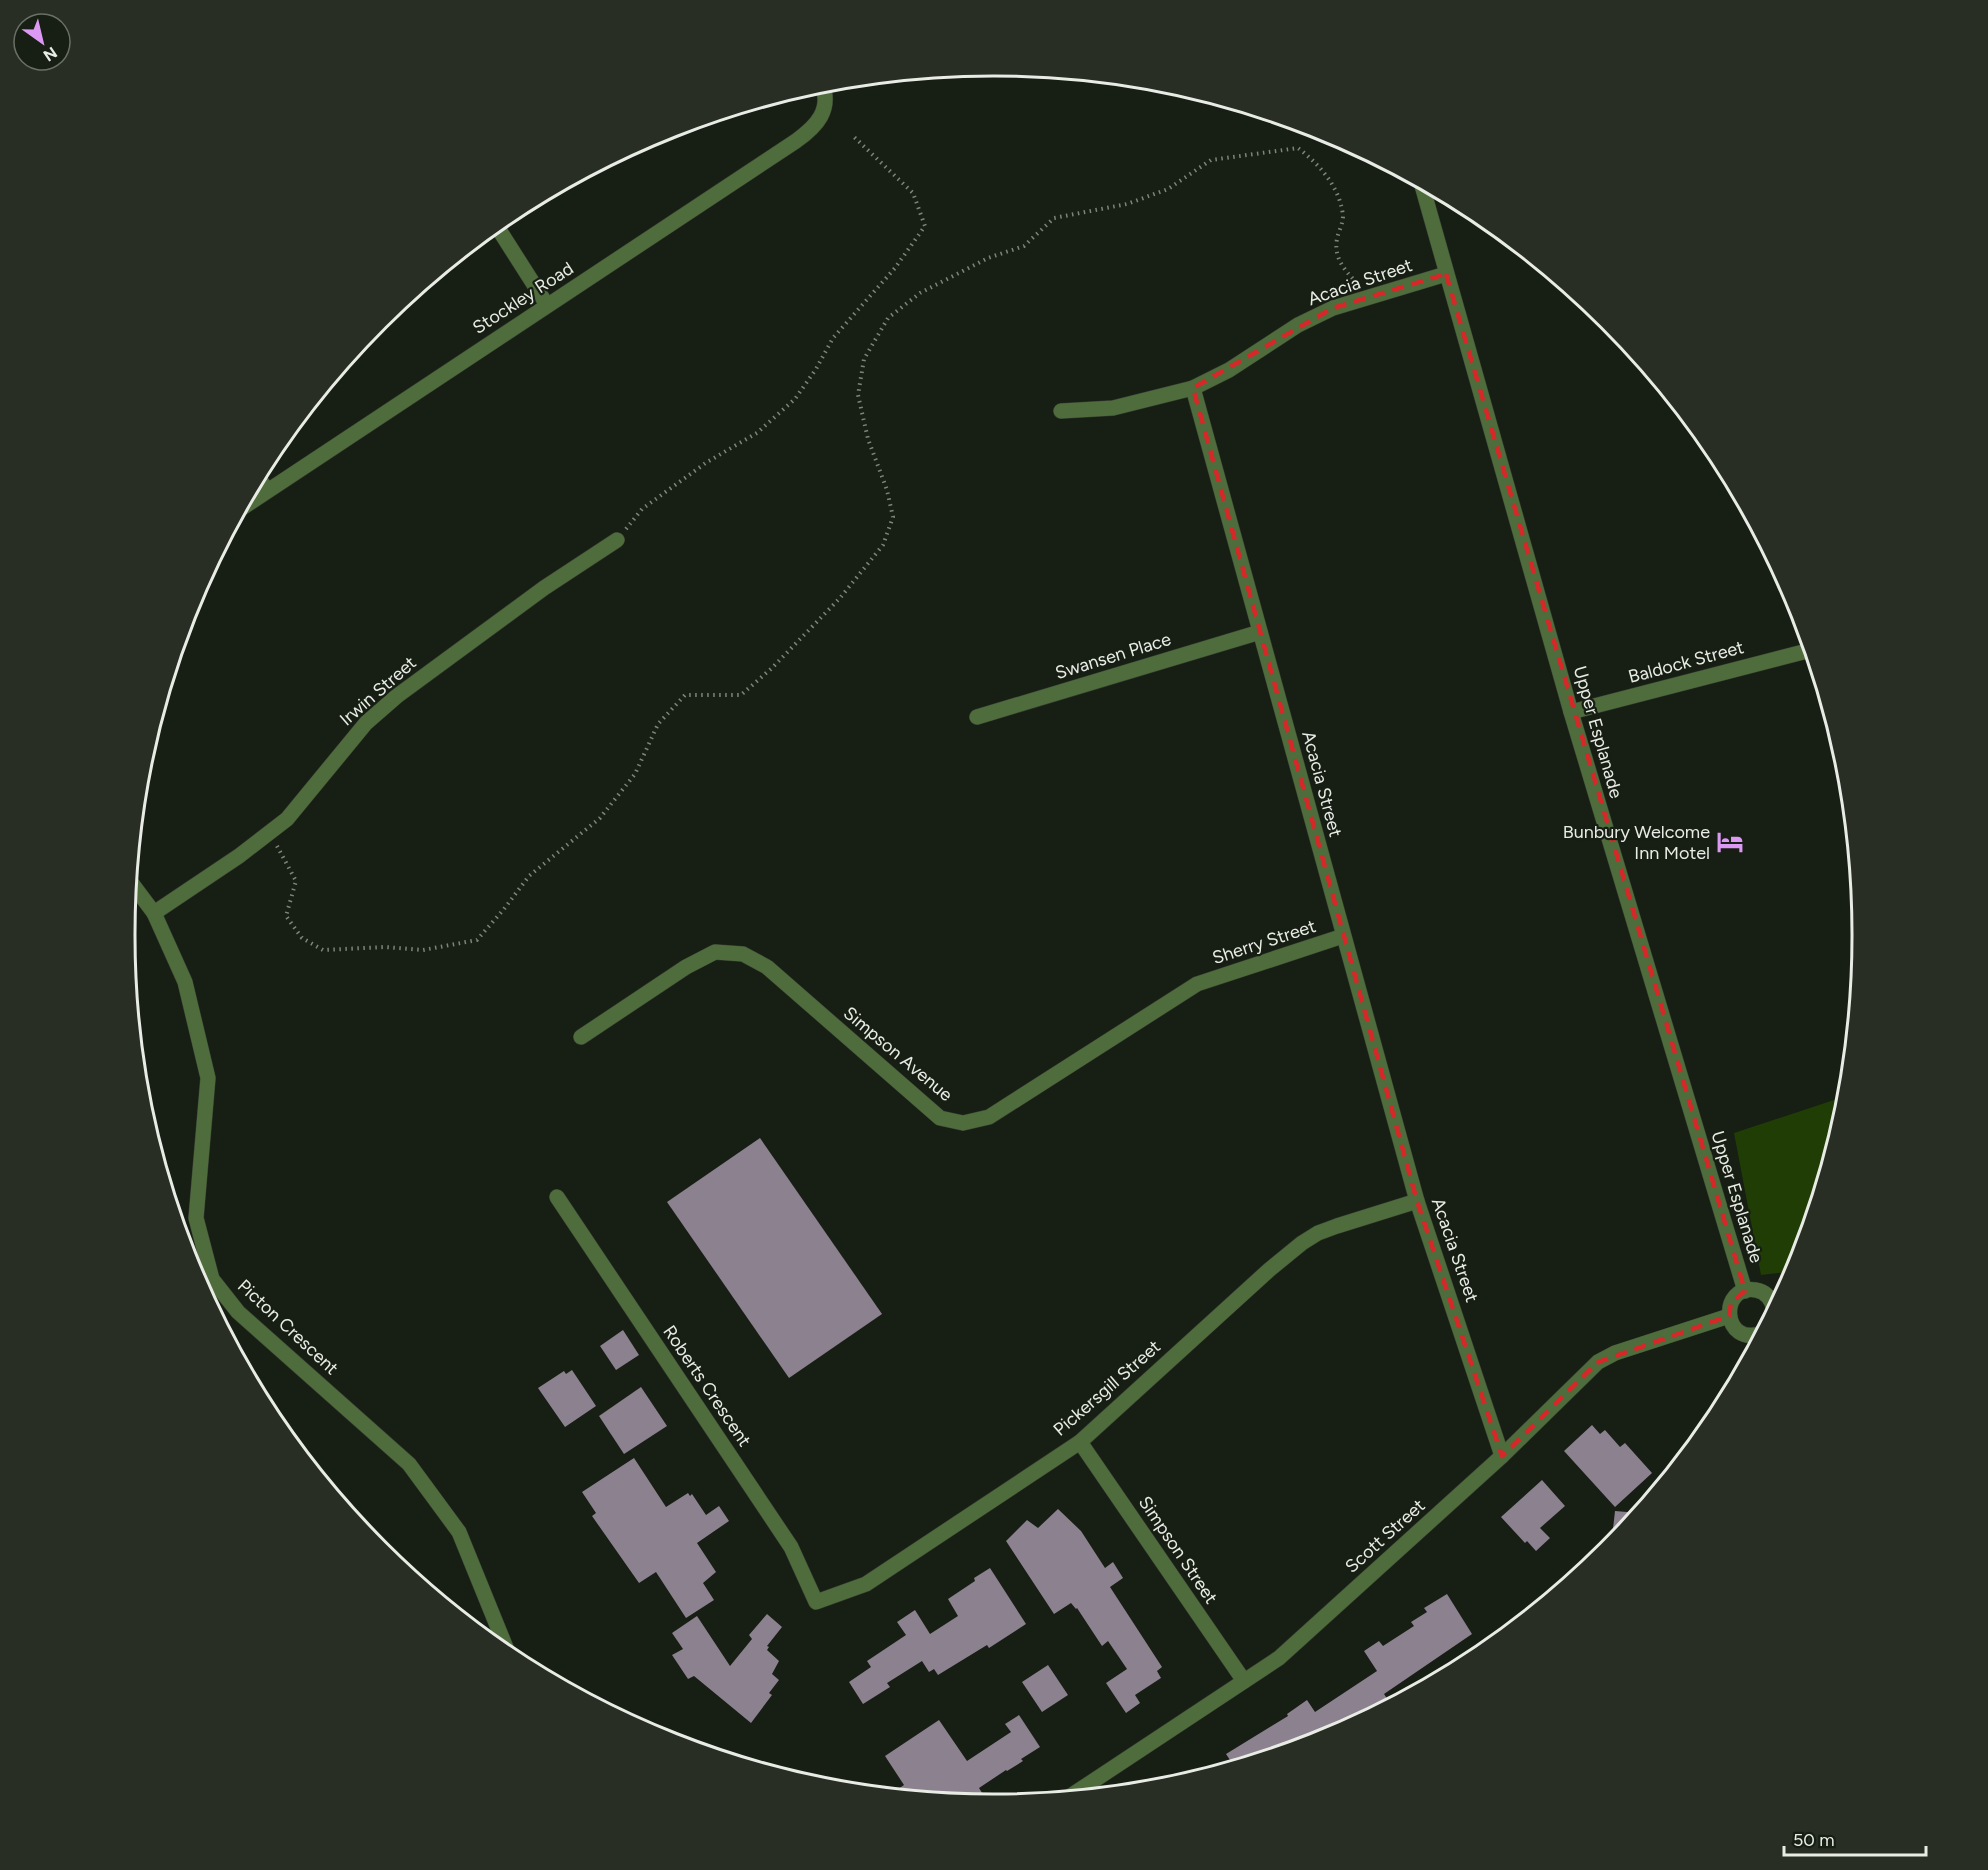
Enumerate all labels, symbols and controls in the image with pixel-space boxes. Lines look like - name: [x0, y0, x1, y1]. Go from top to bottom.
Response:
- north arrow: [12, 12, 72, 72]
- text: N: [40, 43, 61, 65]
- street label: Acacia Street: [1305, 254, 1415, 310]
- street label: Stockley Road: [469, 257, 577, 339]
- street label: Swansen Place: [1052, 628, 1174, 684]
- street label: Baldock Street: [1626, 636, 1746, 688]
- street label: Irwin Street: [335, 652, 421, 730]
- street label: Upper Esplanade: [1569, 663, 1627, 801]
- street label: Acacia Street: [1297, 729, 1347, 840]
- place label: Bunbury Welcome Inn Motel: [1563, 821, 1710, 864]
- hotel icon: Bunbury Welcome Inn Motel: [1715, 827, 1745, 857]
- street label: Sherry Street: [1210, 915, 1319, 969]
- street label: Simpson Avenue: [839, 1002, 957, 1106]
- street label: Upper Esplanade: [1706, 1128, 1768, 1266]
- street label: Acacia Street: [1427, 1195, 1483, 1305]
- street label: Picton Crescent: [233, 1275, 343, 1379]
- street label: Roberts Crescent: [658, 1321, 756, 1451]
- street label: Pickersgill Street: [1049, 1335, 1165, 1440]
- street label: Simpson Street: [1134, 1492, 1222, 1608]
- street label: Scott Street: [1341, 1494, 1430, 1578]
- scale bar: [1784, 1819, 1926, 1857]
- text: 50 m: [1793, 1829, 1835, 1851]

